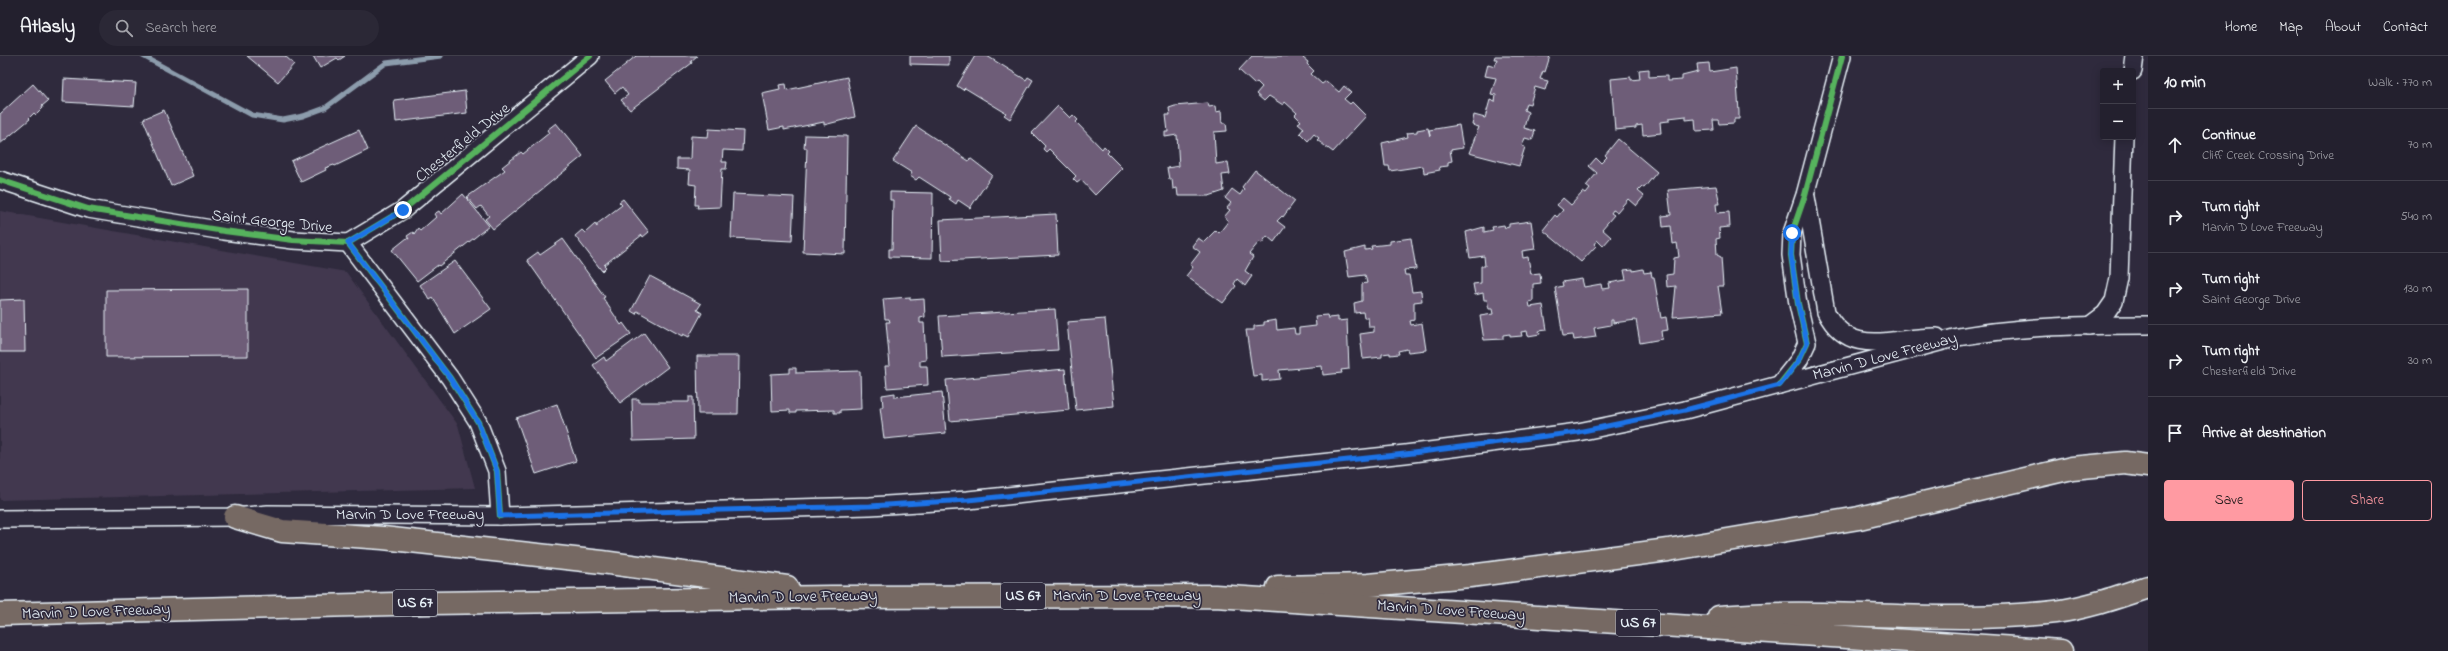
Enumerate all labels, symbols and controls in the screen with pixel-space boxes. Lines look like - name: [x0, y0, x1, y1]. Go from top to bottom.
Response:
- search box: [99, 10, 379, 46]
- text: Atlasly: [20, 14, 75, 41]
- icon: search: [113, 17, 135, 39]
- text: Search here: [145, 17, 217, 39]
- text: Home: [2225, 17, 2257, 38]
- text: Map: [2279, 17, 2303, 38]
- text: About: [2325, 17, 2361, 38]
- text: Contact: [2383, 17, 2428, 38]
- map controls: [2100, 68, 2136, 140]
- button: +: [2100, 68, 2136, 104]
- text: 10 min: [2164, 70, 2206, 95]
- text: Walk · 770 m: [2368, 73, 2432, 92]
- street label: Chesterfield Drive: [410, 97, 516, 189]
- button: −: [2100, 104, 2136, 140]
- text: Continue: [2202, 124, 2256, 146]
- icon: ahead: [2164, 134, 2186, 156]
- text: 70 m: [2408, 135, 2432, 154]
- text: Cliff Creek Crossing Drive: [2202, 146, 2334, 165]
- text: Turn right: [2202, 196, 2260, 218]
- route end: [394, 201, 412, 219]
- street label: Saint George Drive: [210, 204, 334, 240]
- icon: right: [2164, 206, 2186, 228]
- text: 540 m: [2400, 207, 2432, 226]
- text: Marvin D Love Freeway: [2202, 218, 2323, 237]
- route start: [1783, 224, 1801, 242]
- text: Turn right: [2202, 268, 2260, 290]
- icon: right: [2164, 278, 2186, 300]
- text: 130 m: [2404, 279, 2432, 298]
- text: Saint George Drive: [2202, 290, 2301, 309]
- street label: Marvin D Love Freeway: [1810, 326, 1960, 388]
- text: Turn right: [2202, 340, 2260, 362]
- icon: right: [2164, 350, 2186, 372]
- text: 30 m: [2408, 351, 2432, 370]
- text: Chesterfield Drive: [2202, 362, 2296, 381]
- icon: arrive: [2164, 422, 2186, 444]
- text: Arrive at destination: [2202, 422, 2326, 444]
- button: Save: [2164, 480, 2294, 521]
- button: Share: [2302, 480, 2432, 521]
- street label: Marvin D Love Freeway: [336, 503, 484, 527]
- road number: US 67: [1001, 583, 1045, 609]
- street label: Marvin D Love Freeway: [729, 584, 878, 610]
- street label: Marvin D Love Freeway: [1053, 584, 1201, 608]
- road number: US 67: [393, 590, 437, 616]
- street label: Marvin D Love Freeway: [1376, 594, 1526, 628]
- street label: Marvin D Love Freeway: [21, 597, 171, 627]
- road number: US 67: [1616, 610, 1660, 636]

